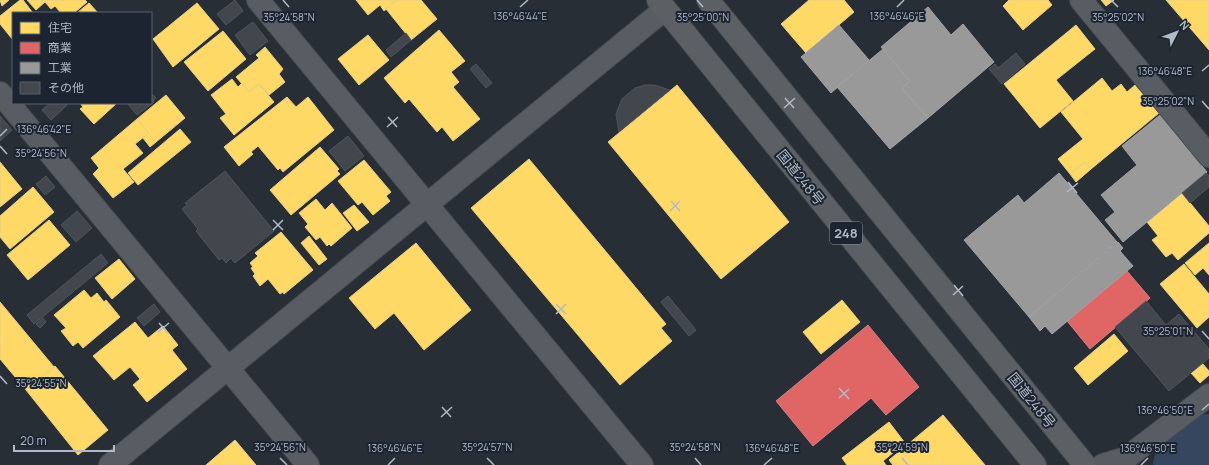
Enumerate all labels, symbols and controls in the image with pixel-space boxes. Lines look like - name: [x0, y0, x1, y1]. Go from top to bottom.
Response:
- text: 136°46'44"E: [493, 9, 547, 23]
- text: 136°46'46"E: [870, 9, 925, 23]
- text: 35°24'58"N: [263, 10, 315, 24]
- text: 35°25'00"N: [677, 10, 729, 24]
- text: 35°25'02"N: [1092, 10, 1144, 24]
- legend: [12, 12, 152, 104]
- north arrow: [1157, 12, 1197, 52]
- text: N: [1177, 17, 1193, 33]
- text: 住宅: [48, 19, 72, 36]
- text: 商業: [48, 39, 72, 56]
- text: 工業: [48, 59, 72, 76]
- text: 136°46'48"E: [1138, 64, 1193, 78]
- text: その他: [48, 79, 84, 96]
- text: 35°25'02"N: [1142, 94, 1194, 108]
- text: 136°46'42"E: [17, 122, 71, 136]
- street label: 国道248号: [773, 145, 829, 209]
- text: 35°24'56"N: [15, 146, 67, 160]
- road number: 248: [830, 222, 862, 244]
- text: 35°25'01"N: [1143, 324, 1193, 338]
- street label: 国道248号: [1004, 368, 1060, 432]
- text: 35°24'55"N: [15, 376, 67, 390]
- text: 136°46'50"E: [1137, 403, 1193, 417]
- scale bar: [14, 427, 114, 453]
- text: 20 m: [20, 432, 47, 449]
- text: 35°24'56"N: [254, 440, 306, 454]
- text: 35°24'57"N: [462, 440, 512, 454]
- text: 35°24'58"N: [669, 440, 721, 454]
- text: 35°24'59"N: [876, 440, 928, 454]
- text: 136°46'46"E: [368, 441, 423, 455]
- text: 136°46'48"E: [745, 441, 800, 455]
- text: 136°46'50"E: [1120, 441, 1176, 455]

